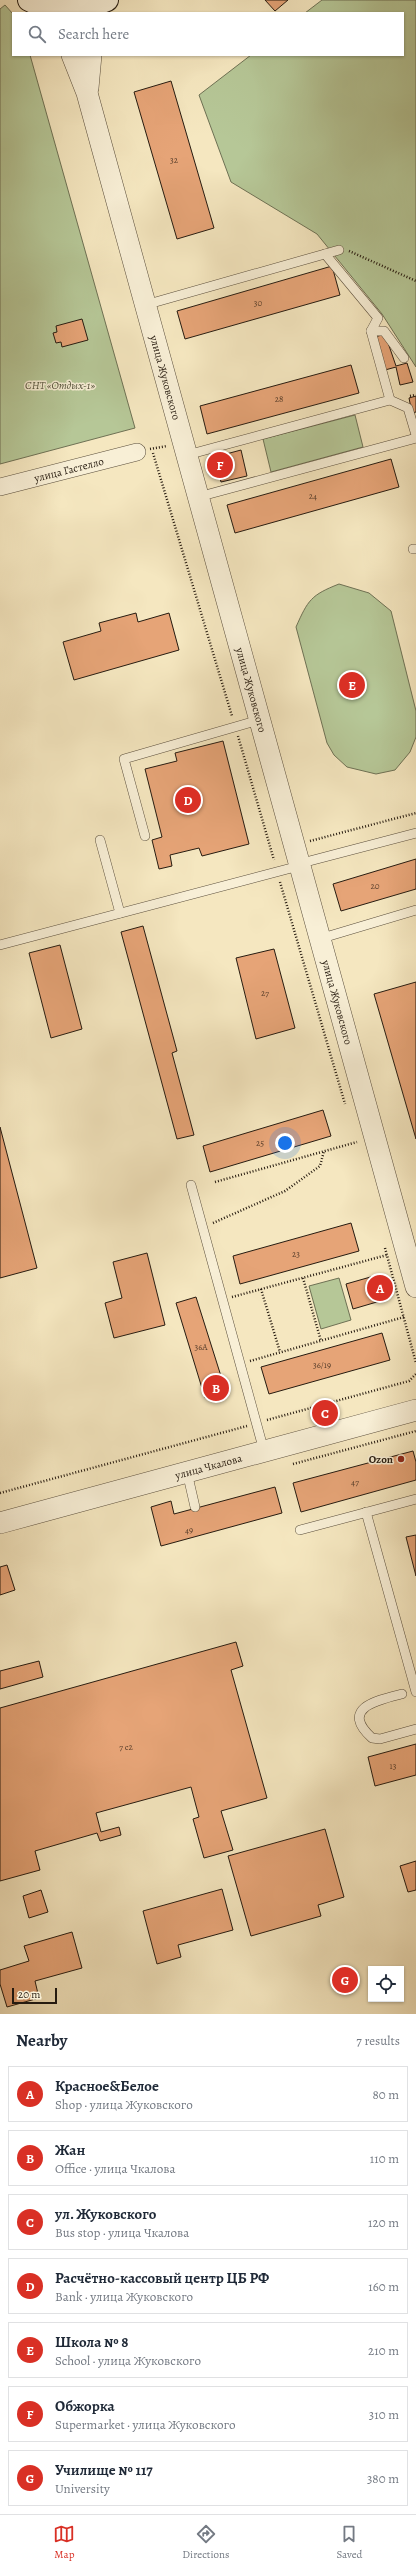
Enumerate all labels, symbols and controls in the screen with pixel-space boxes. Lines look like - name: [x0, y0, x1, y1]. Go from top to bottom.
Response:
- search box: [12, 12, 404, 56]
- icon: search: [26, 23, 48, 45]
- text: Search here: [58, 24, 129, 44]
- house number: 32: [170, 154, 179, 166]
- house number: 30: [254, 297, 262, 309]
- street label: улица Жуковского: [146, 332, 184, 422]
- park label: СНТ «Отдых-1»: [25, 378, 95, 393]
- house number: 28: [275, 393, 283, 405]
- pin: F: [207, 450, 233, 480]
- street label: улица Гастелло: [31, 453, 106, 486]
- house number: 24: [309, 490, 317, 502]
- street label: улица Жуковского: [232, 645, 270, 734]
- pin: E: [339, 670, 365, 700]
- pin: D: [175, 785, 201, 815]
- house number: 20: [370, 880, 380, 892]
- street label: улица Жуковского: [318, 957, 356, 1047]
- house number: 27: [261, 987, 269, 999]
- your location: [275, 1133, 295, 1153]
- house number: 25: [256, 1137, 264, 1149]
- house number: 23: [292, 1248, 300, 1260]
- pin: A: [367, 1273, 393, 1303]
- house number: 36А: [194, 1341, 208, 1353]
- house number: 36/19: [313, 1359, 331, 1371]
- pin: B: [203, 1373, 229, 1403]
- pin: C: [312, 1398, 338, 1428]
- street label: улица Чкалова: [172, 1450, 244, 1483]
- place label: Ozon: [369, 1452, 393, 1467]
- marker: Ozon: [396, 1454, 406, 1464]
- house number: 47: [351, 1476, 359, 1488]
- house number: 49: [185, 1524, 193, 1536]
- house number: 7 с2: [119, 1741, 134, 1753]
- house number: 13: [390, 1760, 397, 1772]
- pin: G: [332, 1965, 358, 1995]
- map controls: [368, 1966, 404, 2002]
- button: locate: [368, 1966, 404, 2002]
- scale bar: [12, 1986, 57, 2005]
- text: 20 m: [18, 1987, 40, 2002]
- text: Nearby: [16, 2029, 67, 2052]
- text: 7 results: [356, 2032, 400, 2049]
- text: Красное&Белое: [55, 2076, 159, 2096]
- text: A: [26, 2086, 34, 2103]
- text: 80 m: [372, 2086, 399, 2103]
- text: Shop · улица Жуковского: [55, 2096, 193, 2113]
- text: Жан: [55, 2140, 85, 2160]
- text: B: [26, 2150, 34, 2167]
- text: 110 m: [370, 2150, 399, 2167]
- text: Office · улица Чкалова: [55, 2160, 175, 2177]
- text: ул. Жуковского: [55, 2204, 156, 2224]
- text: C: [26, 2214, 34, 2231]
- text: 120 m: [368, 2214, 399, 2231]
- text: Bus stop · улица Чкалова: [55, 2224, 189, 2241]
- text: Расчётно-кассовый центр ЦБ РФ: [55, 2268, 269, 2288]
- text: D: [25, 2278, 35, 2295]
- text: 160 m: [368, 2278, 399, 2295]
- text: Bank · улица Жуковского: [55, 2288, 193, 2305]
- text: Школа № 8: [55, 2332, 128, 2352]
- text: E: [26, 2342, 34, 2359]
- text: 210 m: [368, 2342, 399, 2359]
- text: School · улица Жуковского: [55, 2352, 201, 2369]
- text: Обжорка: [55, 2396, 115, 2416]
- text: F: [27, 2406, 33, 2423]
- text: 310 m: [369, 2406, 399, 2423]
- text: Supermarket · улица Жуковского: [55, 2416, 236, 2433]
- text: Училище № 117: [55, 2460, 153, 2480]
- text: G: [26, 2470, 34, 2487]
- text: 380 m: [367, 2470, 399, 2487]
- text: University: [55, 2480, 110, 2497]
- tab: Map: [53, 2523, 75, 2562]
- tab: Directions: [182, 2523, 230, 2562]
- tab: Saved: [336, 2523, 363, 2562]

